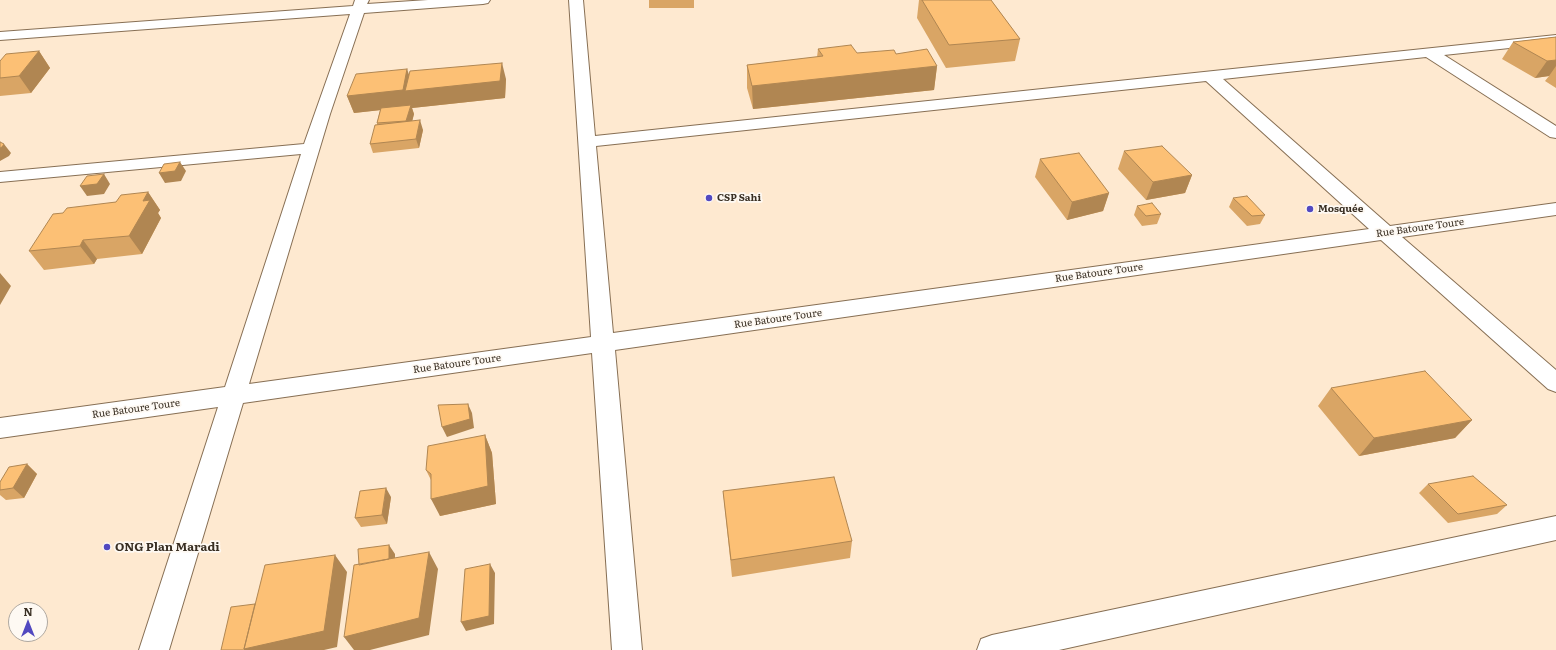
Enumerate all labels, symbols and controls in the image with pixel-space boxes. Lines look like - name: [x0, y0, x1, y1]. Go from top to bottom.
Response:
- place label: CSP Sahi: [717, 192, 761, 204]
- marker: CSP Sahi: [704, 193, 714, 203]
- place label: Mosquée: [1318, 203, 1363, 215]
- marker: Mosquée: [1305, 204, 1315, 214]
- street label: Rue Batoure Toure: [1375, 216, 1465, 240]
- street label: Rue Batoure Toure: [1054, 261, 1144, 285]
- street label: Rue Batoure Toure: [733, 307, 823, 331]
- street label: Rue Batoure Toure: [412, 352, 502, 376]
- street label: Rue Batoure Toure: [91, 397, 181, 421]
- place label: ONG Plan Maradi: [115, 540, 220, 554]
- marker: ONG Plan Maradi: [102, 542, 112, 552]
- north arrow: [8, 602, 48, 642]
- text: N: [23, 603, 33, 619]

